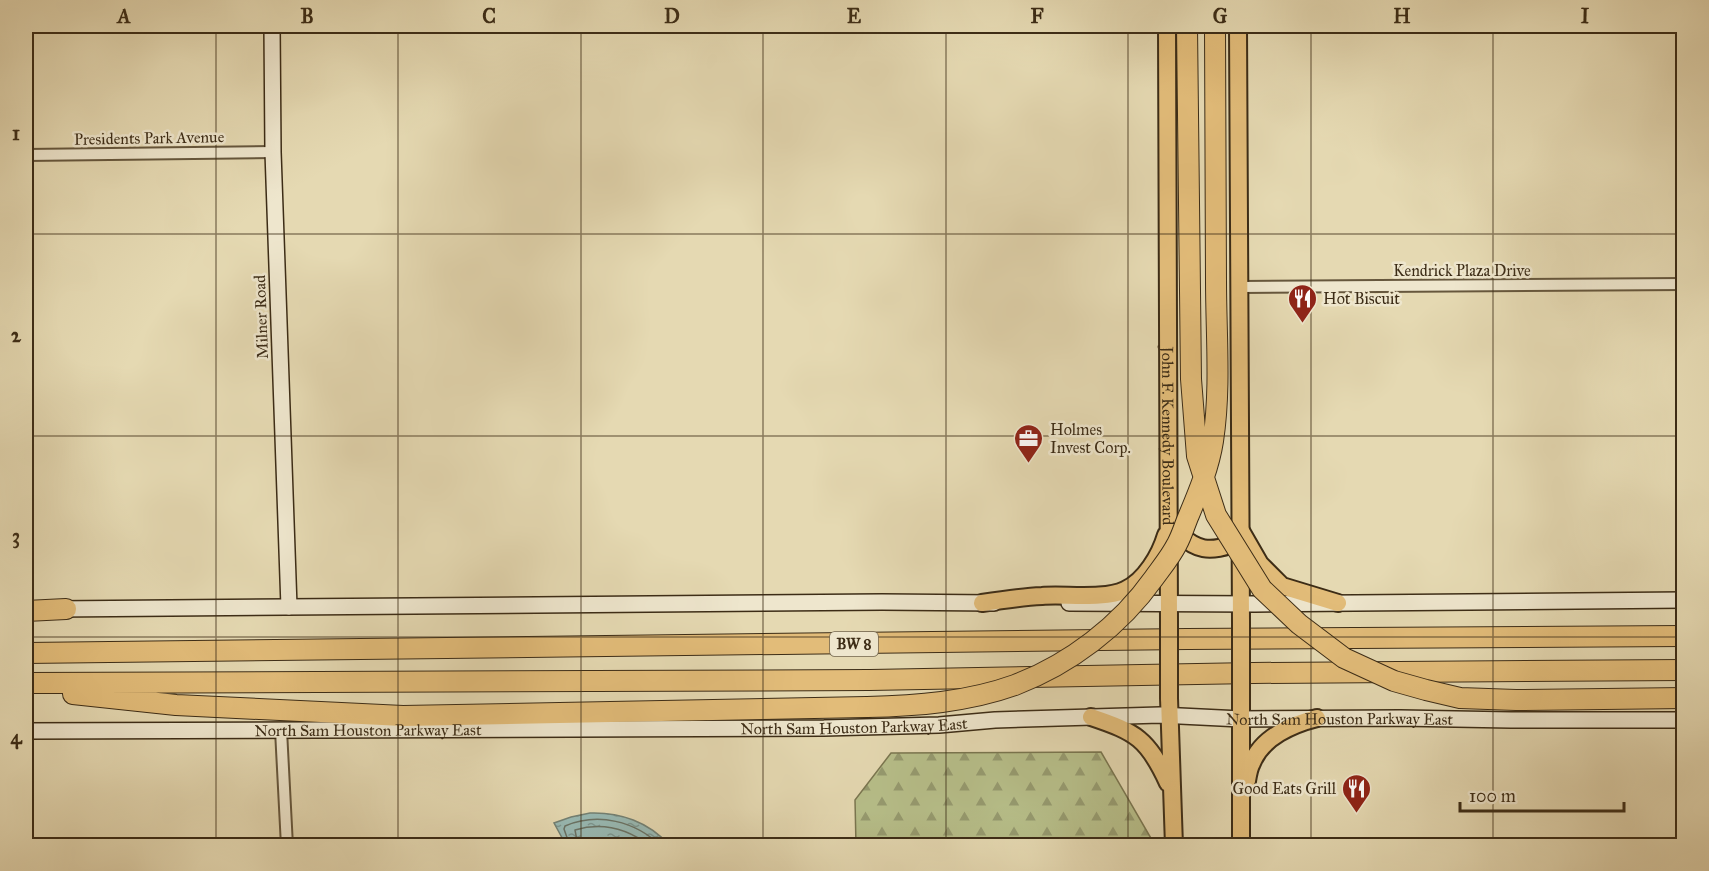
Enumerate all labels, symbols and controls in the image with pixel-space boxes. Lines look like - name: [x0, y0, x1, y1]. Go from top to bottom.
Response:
- text: A: [115, 4, 131, 28]
- text: B: [300, 4, 314, 28]
- text: C: [482, 4, 496, 28]
- text: D: [664, 4, 680, 28]
- text: E: [847, 4, 862, 28]
- text: F: [1030, 4, 1044, 28]
- text: G: [1213, 4, 1228, 28]
- text: H: [1393, 4, 1411, 28]
- text: I: [1581, 4, 1590, 28]
- text: 1: [12, 121, 20, 145]
- street label: Presidents Park Avenue: [74, 127, 225, 149]
- street label: Kendrick Plaza Drive: [1393, 261, 1531, 280]
- street label: Milner Road: [250, 275, 272, 359]
- restaurant icon: Hot Biscuit: [1286, 282, 1318, 324]
- place label: Hot Biscuit: [1323, 289, 1400, 308]
- text: 2: [11, 323, 22, 347]
- street label: John F. Kennedy Boulevard: [1158, 345, 1178, 525]
- place label: Holmes Invest Corp.: [1050, 420, 1131, 457]
- office icon: Holmes Invest Corp.: [1013, 422, 1045, 464]
- text: 3: [12, 524, 20, 549]
- road number: BW 8: [830, 632, 878, 656]
- street label: North Sam Houston Parkway East: [1226, 708, 1454, 729]
- street label: North Sam Houston Parkway East: [740, 713, 969, 738]
- street label: North Sam Houston Parkway East: [254, 720, 482, 740]
- text: 4: [10, 725, 22, 750]
- restaurant icon: Good Eats Grill: [1341, 772, 1373, 814]
- scale bar: [1460, 775, 1624, 813]
- place label: Good Eats Grill: [1233, 779, 1337, 798]
- text: 100 m: [1469, 785, 1516, 807]

